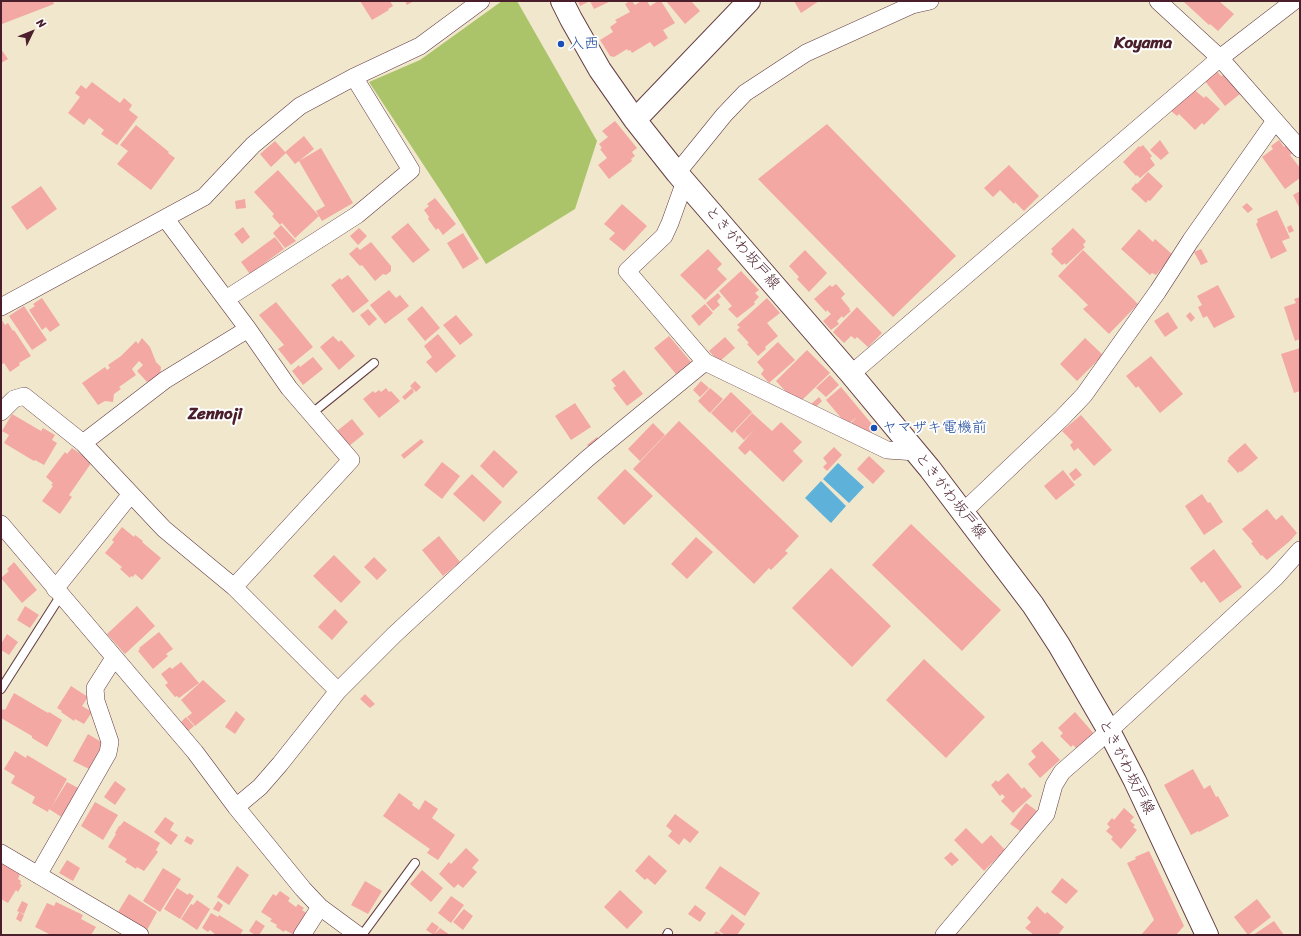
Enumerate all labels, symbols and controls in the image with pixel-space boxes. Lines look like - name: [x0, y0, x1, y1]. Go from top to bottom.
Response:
- north arrow: [12, 12, 52, 52]
- text: N: [32, 14, 51, 33]
- district label: Koyama: [1114, 34, 1172, 54]
- place label: 入西: [569, 35, 599, 53]
- marker: 入西: [556, 39, 566, 49]
- street label: ときがわ坂戸線: [701, 202, 783, 294]
- district label: Zennoji: [188, 405, 242, 425]
- place label: ヤマザキ電機前: [882, 419, 987, 437]
- marker: ヤマザキ電機前: [869, 423, 879, 433]
- street label: ときがわ坂戸線: [911, 449, 989, 543]
- street label: ときがわ坂戸線: [1094, 716, 1158, 818]

